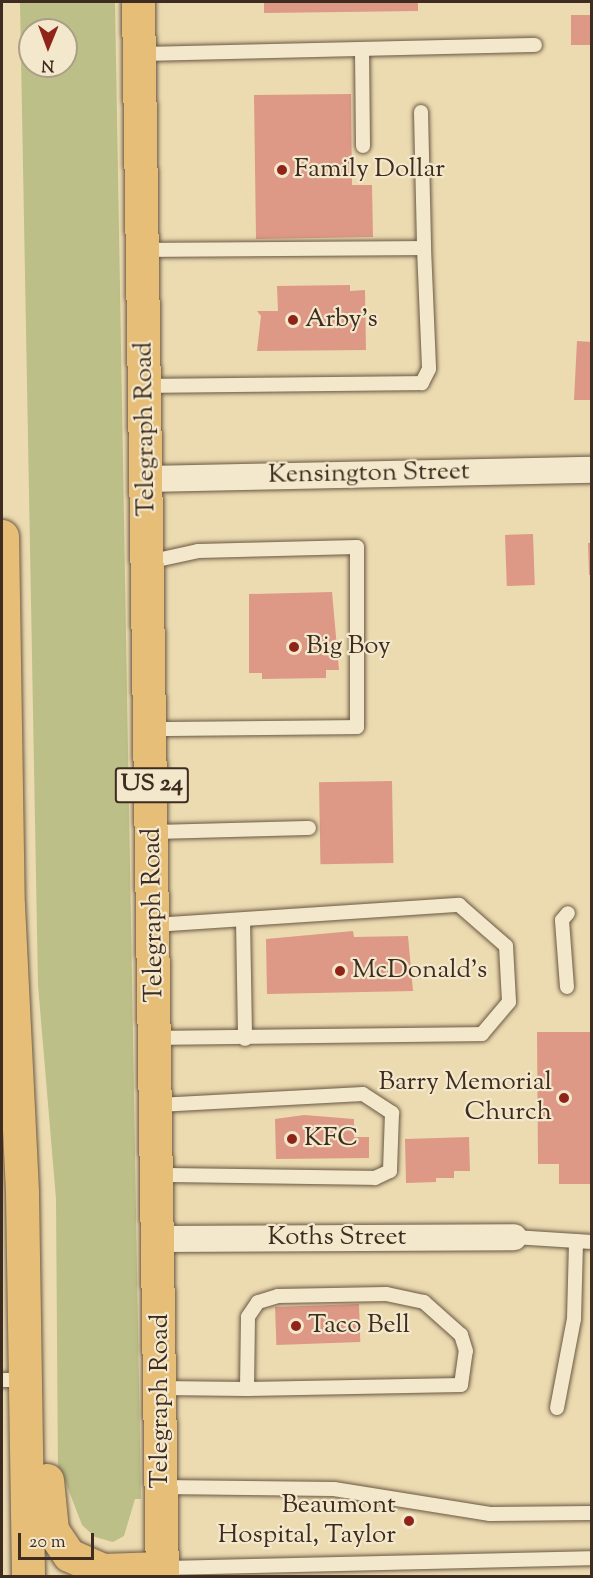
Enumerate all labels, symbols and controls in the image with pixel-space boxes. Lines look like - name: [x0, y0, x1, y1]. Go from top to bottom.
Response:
- north arrow: [18, 18, 78, 78]
- text: N: [41, 53, 54, 76]
- place label: Family Dollar: [294, 154, 445, 186]
- marker: Family Dollar: [275, 163, 289, 177]
- place label: Arby's: [305, 304, 378, 336]
- marker: Arby's: [286, 313, 300, 327]
- street label: Telegraph Road: [129, 341, 163, 517]
- street label: Kensington Street: [268, 457, 470, 491]
- place label: Big Boy: [306, 631, 391, 663]
- marker: Big Boy: [287, 640, 301, 654]
- road number: US 24: [114, 764, 190, 806]
- street label: Telegraph Road: [137, 827, 171, 1003]
- place label: McDonald's: [352, 955, 487, 987]
- marker: McDonald's: [333, 964, 347, 978]
- place label: Barry Memorial Church: [379, 1067, 552, 1128]
- marker: Barry Memorial Church: [557, 1091, 571, 1105]
- place label: KFC: [304, 1123, 358, 1155]
- marker: KFC: [285, 1132, 299, 1146]
- street label: Koths Street: [268, 1222, 406, 1254]
- place label: Taco Bell: [308, 1310, 410, 1342]
- street label: Telegraph Road: [145, 1314, 177, 1488]
- marker: Taco Bell: [289, 1319, 303, 1333]
- place label: Beaumont Hospital, Taylor: [218, 1490, 396, 1552]
- marker: Beaumont Hospital, Taylor: [400, 1512, 418, 1530]
- scale bar: [21, 1521, 98, 1559]
- text: 20 m: [29, 1530, 66, 1556]

